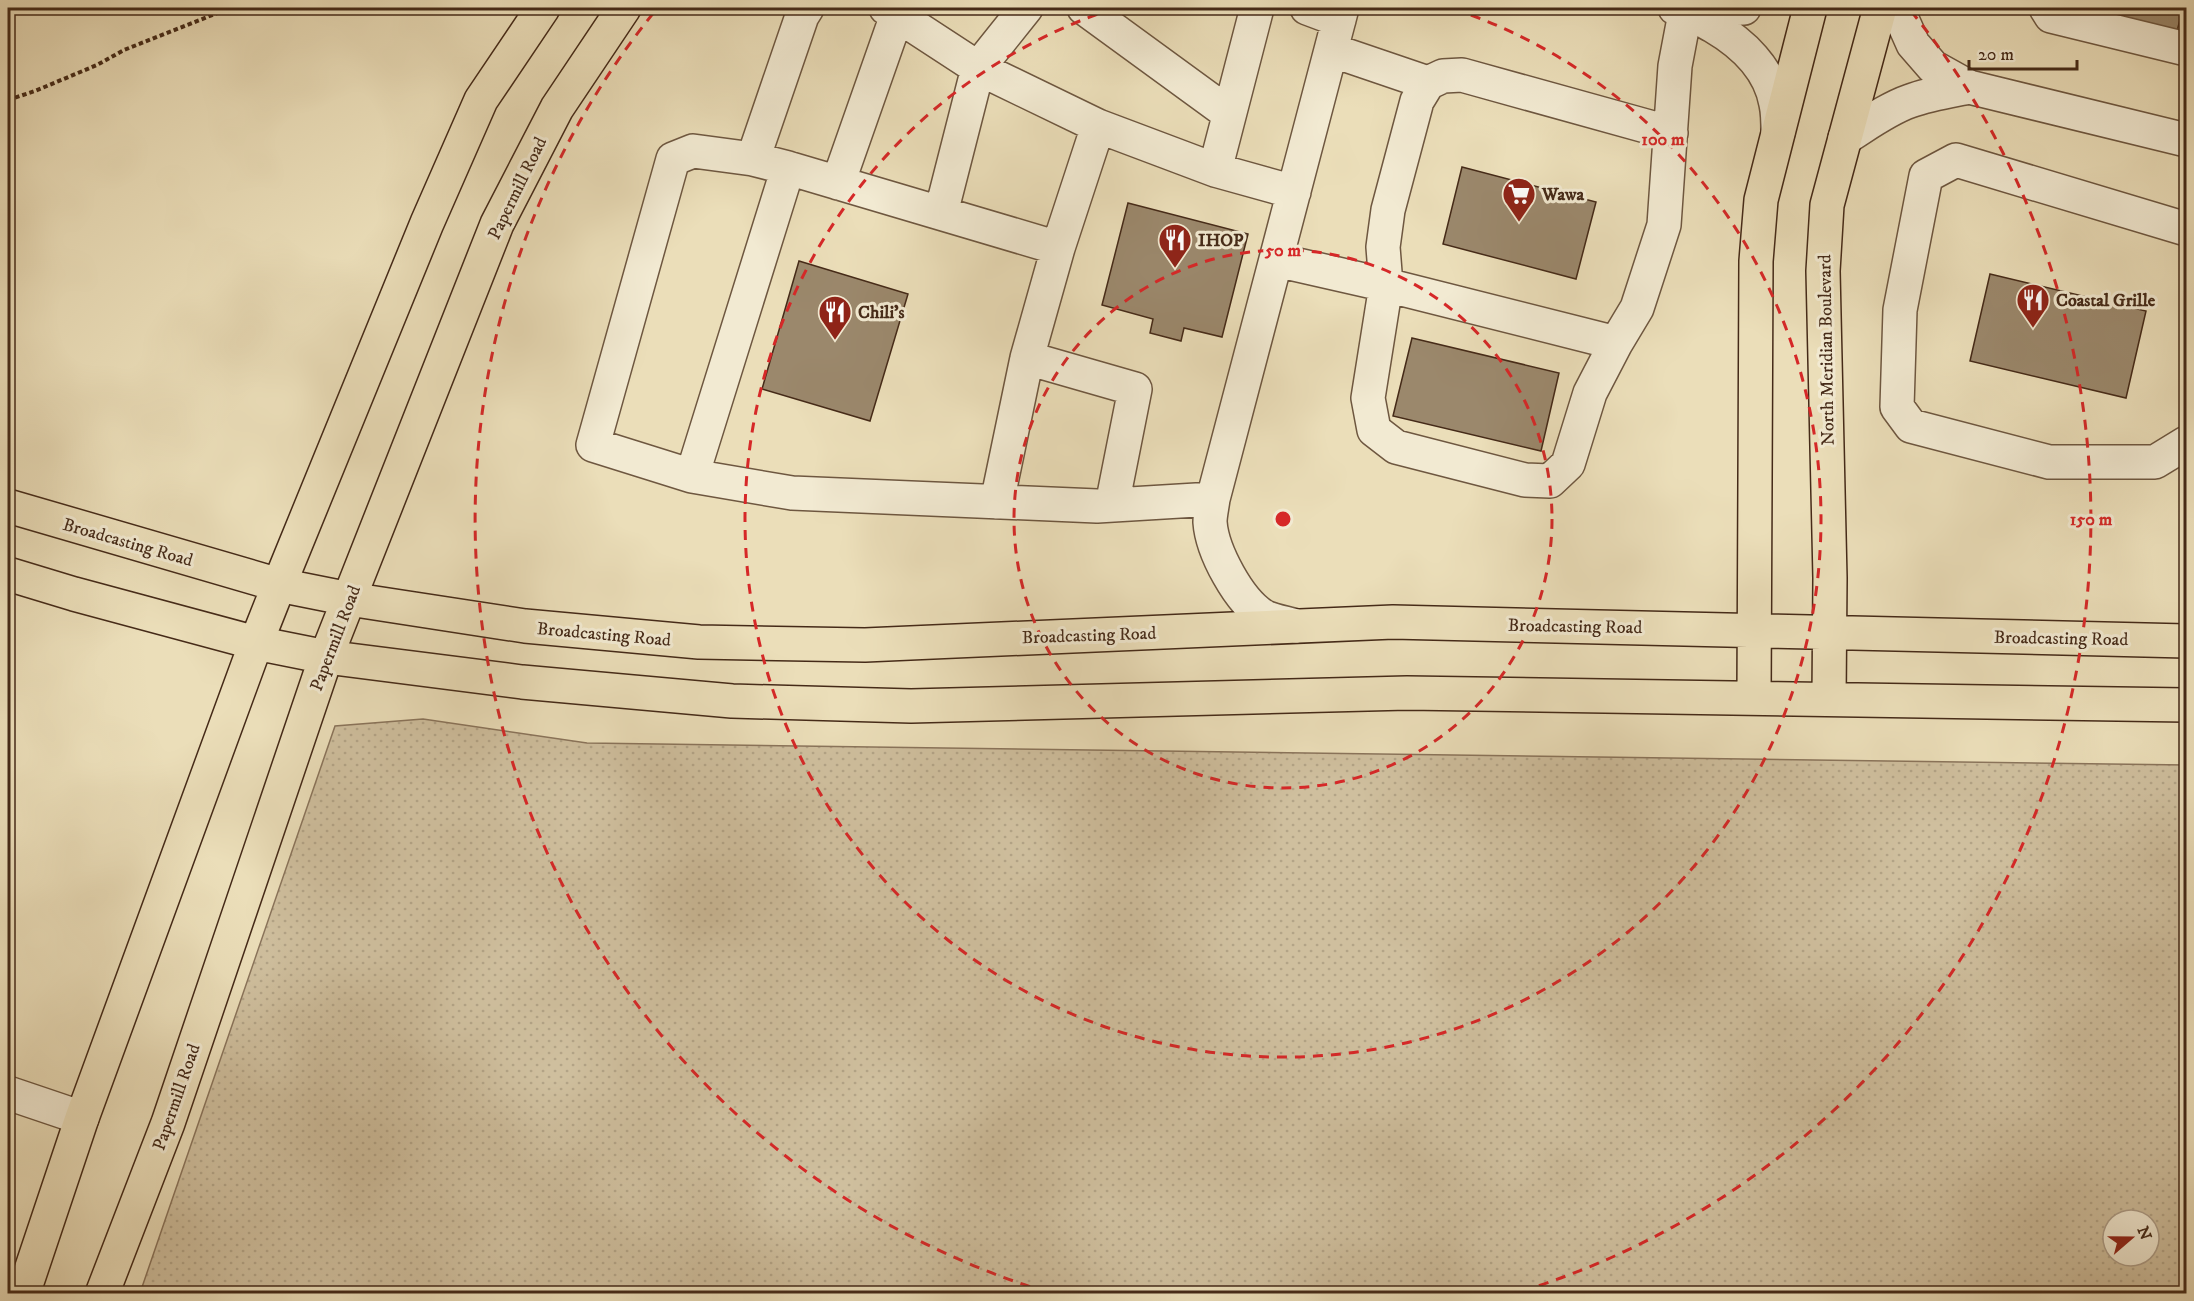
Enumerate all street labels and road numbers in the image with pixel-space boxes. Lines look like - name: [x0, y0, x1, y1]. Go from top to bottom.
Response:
- street label: Papermill Road: [484, 134, 552, 243]
- street label: North Meridian Boulevard: [1814, 254, 1840, 446]
- street label: Broadcasting Road: [60, 514, 195, 572]
- street label: Papermill Road: [306, 582, 366, 694]
- street label: Broadcasting Road: [1508, 615, 1642, 639]
- street label: Broadcasting Road: [536, 618, 672, 652]
- street label: Broadcasting Road: [1021, 623, 1157, 649]
- street label: Broadcasting Road: [1994, 627, 2128, 651]
- street label: Papermill Road: [148, 1041, 205, 1154]

